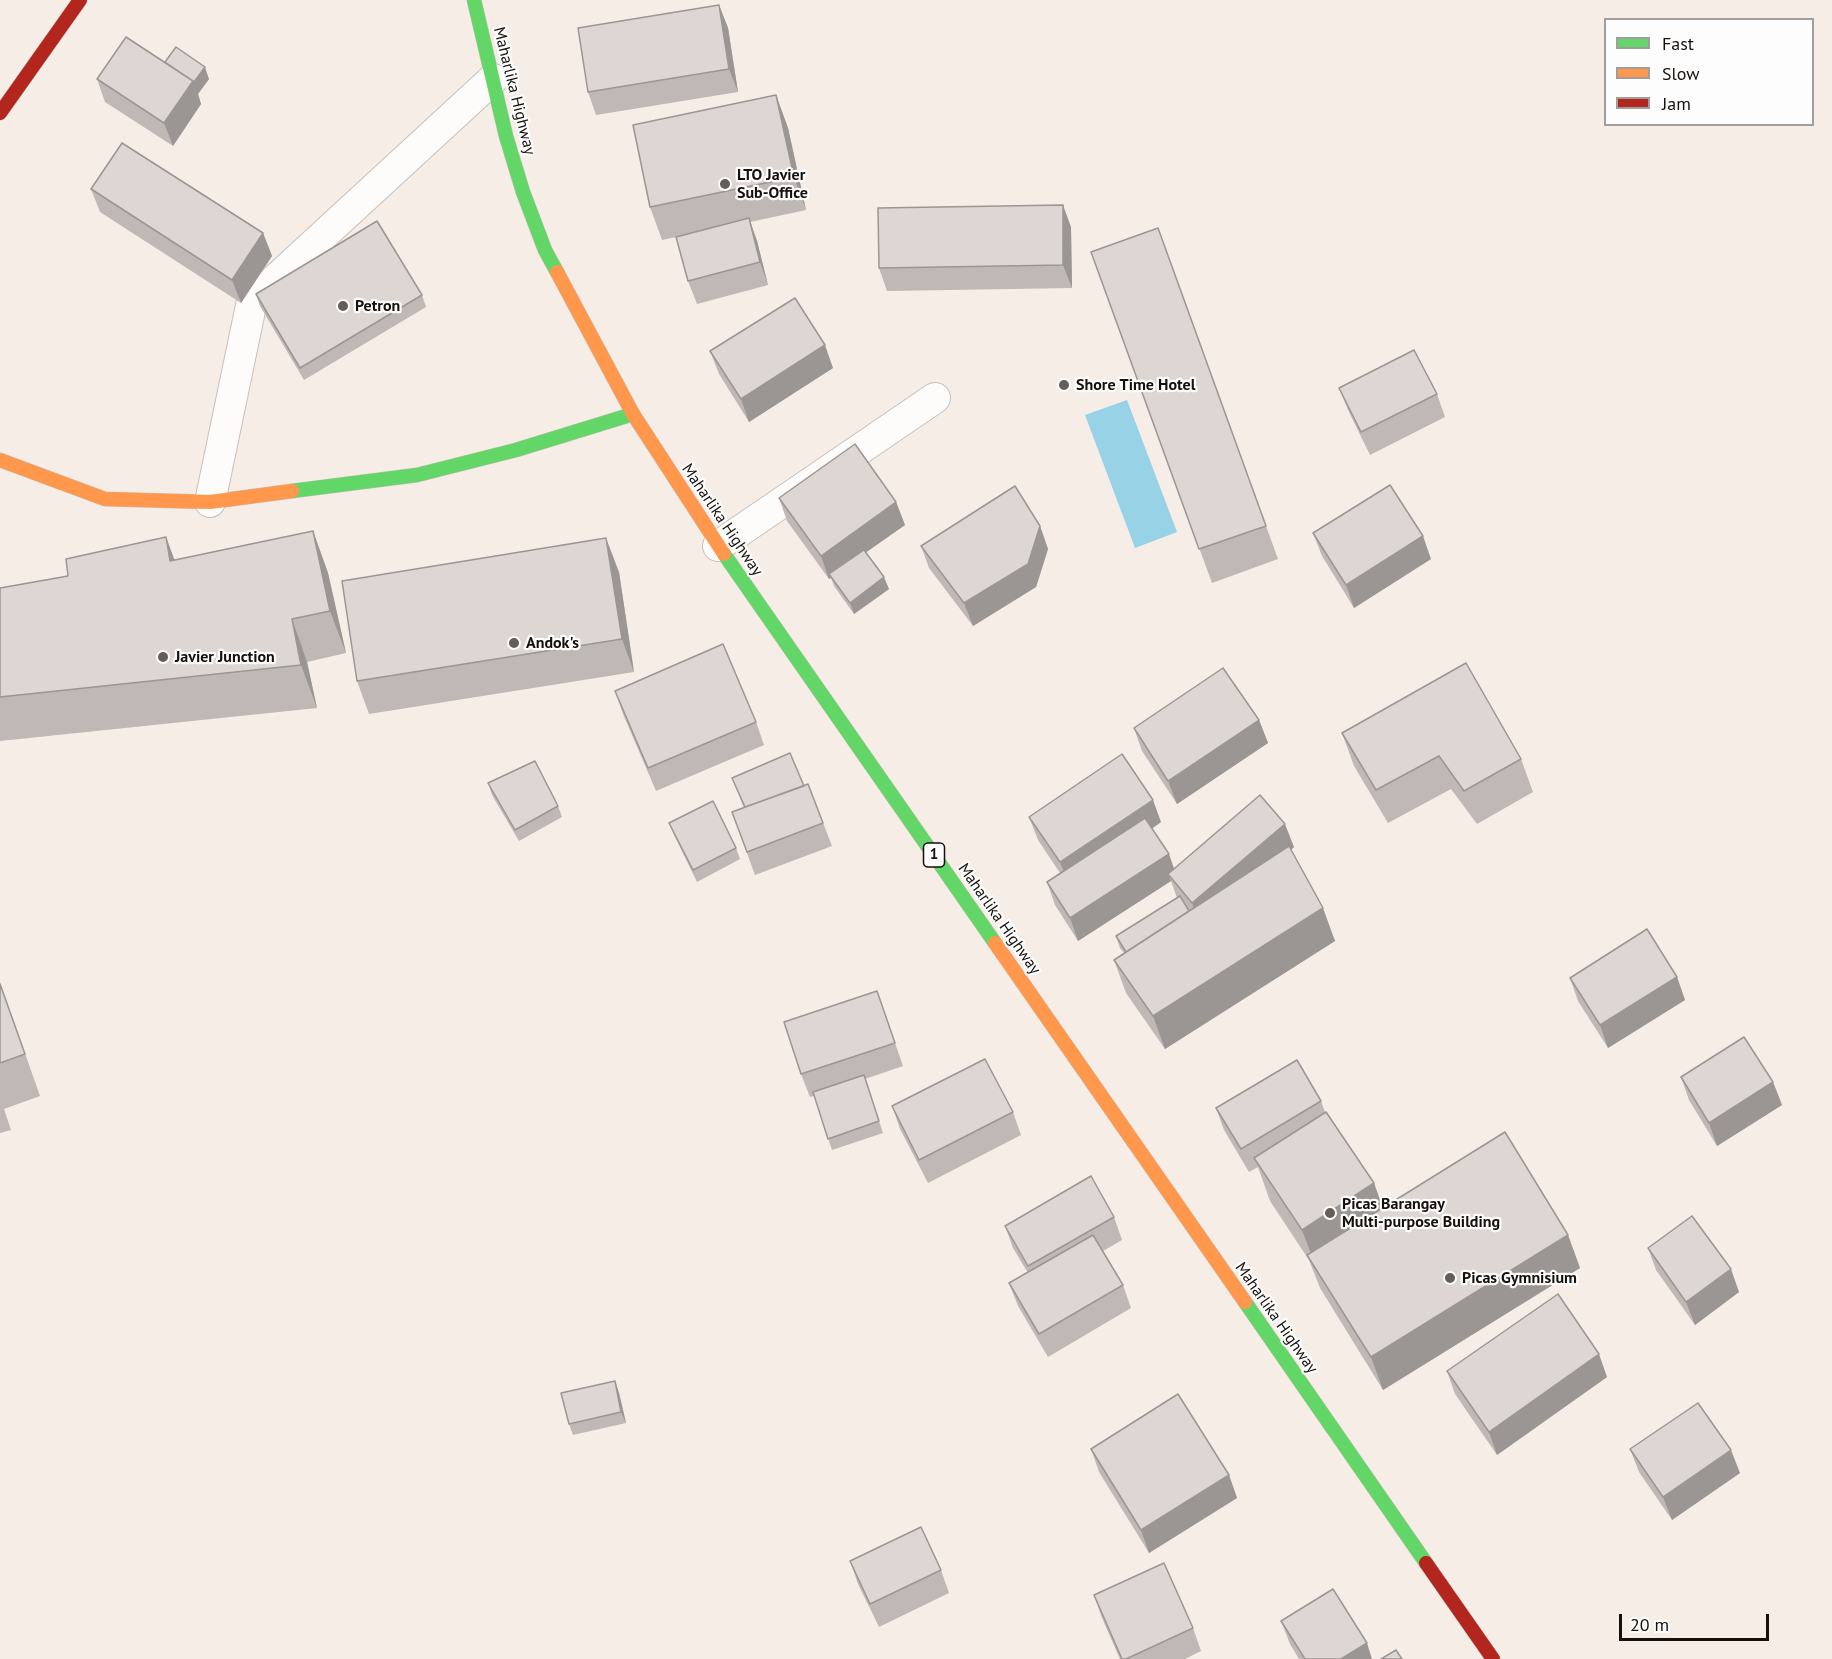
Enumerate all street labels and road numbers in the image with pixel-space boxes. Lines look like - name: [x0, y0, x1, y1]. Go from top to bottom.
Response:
- street label: Maharlika Highway: [489, 25, 539, 157]
- street label: Maharlika Highway: [677, 460, 767, 580]
- road number: 1: [924, 843, 944, 867]
- street label: Maharlika Highway: [954, 860, 1044, 978]
- street label: Maharlika Highway: [1231, 1259, 1321, 1377]

